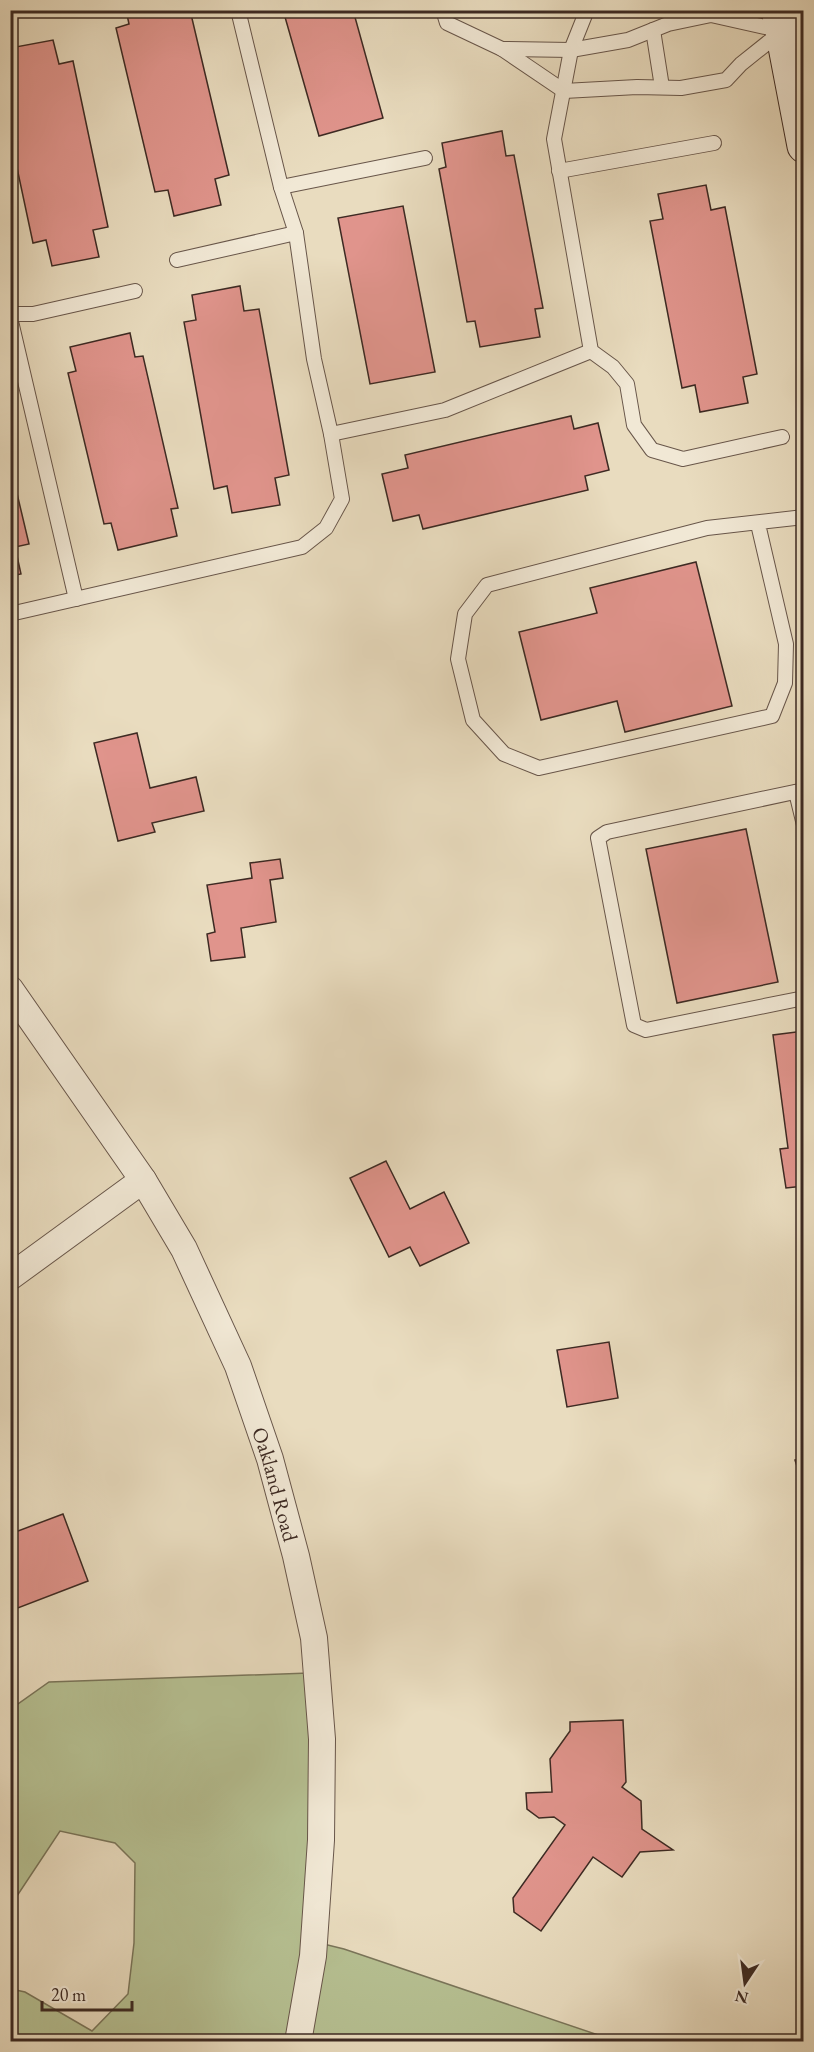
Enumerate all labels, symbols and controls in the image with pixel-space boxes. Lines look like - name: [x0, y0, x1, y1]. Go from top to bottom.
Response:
- street label: Oakland Road: [246, 1423, 305, 1545]
- north arrow: [715, 1953, 775, 2013]
- scale bar: [42, 1974, 132, 2012]
- text: 20 m: [51, 1983, 86, 2006]
- text: N: [733, 1985, 750, 2009]

